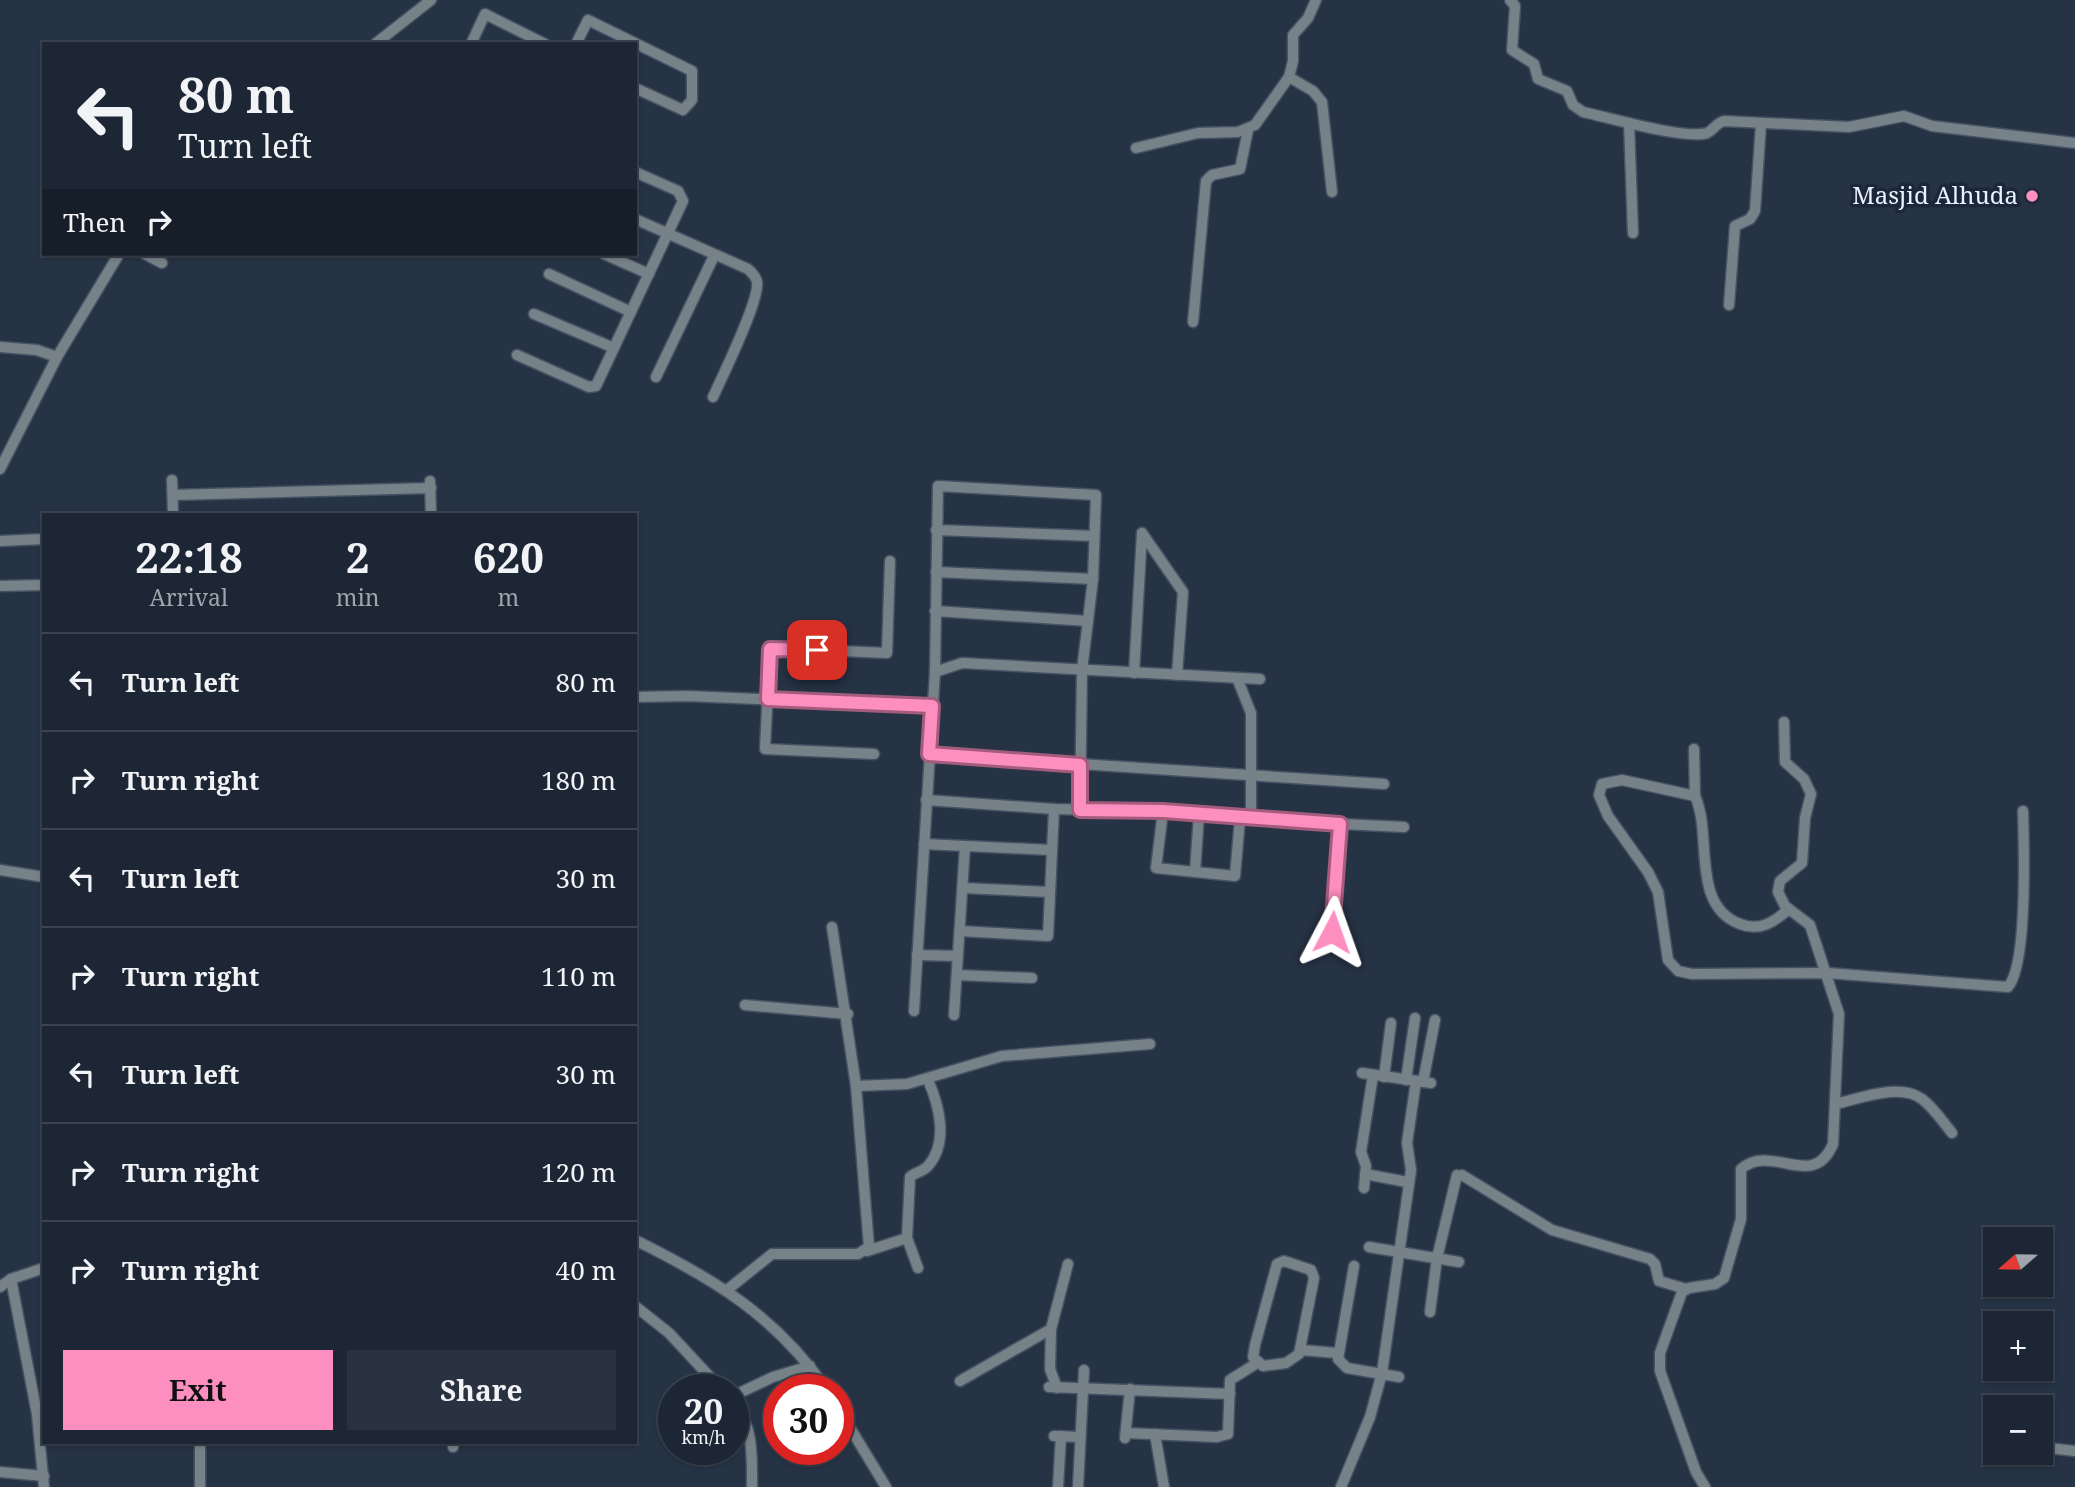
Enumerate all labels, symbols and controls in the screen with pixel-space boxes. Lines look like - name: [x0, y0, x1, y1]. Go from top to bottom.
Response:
- text: 80 m: [178, 61, 294, 127]
- icon: left: [63, 70, 154, 161]
- text: Turn left: [178, 124, 312, 167]
- place label: Masjid Alhuda: [1852, 178, 2018, 211]
- marker: Masjid Alhuda: [2024, 188, 2040, 204]
- icon: right: [140, 203, 178, 241]
- text: Then: [63, 204, 126, 240]
- text: 22:18: [135, 528, 243, 585]
- text: 2: [346, 528, 370, 585]
- text: 620: [473, 528, 544, 585]
- text: Arrival: [150, 581, 228, 613]
- text: min: [336, 581, 380, 613]
- text: m: [497, 581, 519, 613]
- pin: [787, 620, 847, 680]
- icon: arrive: [798, 631, 836, 669]
- icon: left: [63, 663, 101, 701]
- text: Turn left: [122, 664, 239, 700]
- text: 80 m: [556, 664, 616, 700]
- icon: right: [63, 761, 101, 799]
- text: Turn right: [122, 762, 259, 798]
- text: 180 m: [541, 762, 616, 798]
- icon: left: [63, 859, 101, 897]
- text: Turn left: [122, 860, 239, 896]
- text: 30 m: [556, 860, 616, 896]
- position arrow: [1295, 895, 1369, 969]
- icon: right: [63, 957, 101, 995]
- text: Turn right: [122, 958, 259, 994]
- text: 110 m: [541, 958, 616, 994]
- icon: left: [63, 1055, 101, 1093]
- text: Turn left: [122, 1056, 239, 1092]
- text: 30 m: [556, 1056, 616, 1092]
- icon: right: [63, 1153, 101, 1191]
- text: Turn right: [122, 1154, 259, 1190]
- text: 120 m: [541, 1154, 616, 1190]
- north arrow: [1983, 1227, 2053, 1297]
- map controls: [1983, 1227, 2053, 1465]
- icon: right: [63, 1251, 101, 1289]
- text: Turn right: [122, 1252, 259, 1288]
- text: 40 m: [556, 1252, 616, 1288]
- button: +: [1983, 1311, 2053, 1381]
- button: Exit: [63, 1350, 333, 1430]
- button: Share: [347, 1350, 616, 1430]
- speed limit sign: 30: [763, 1374, 854, 1465]
- text: 20: [684, 1387, 723, 1434]
- button: −: [1983, 1395, 2053, 1465]
- text: km/h: [681, 1425, 726, 1449]

